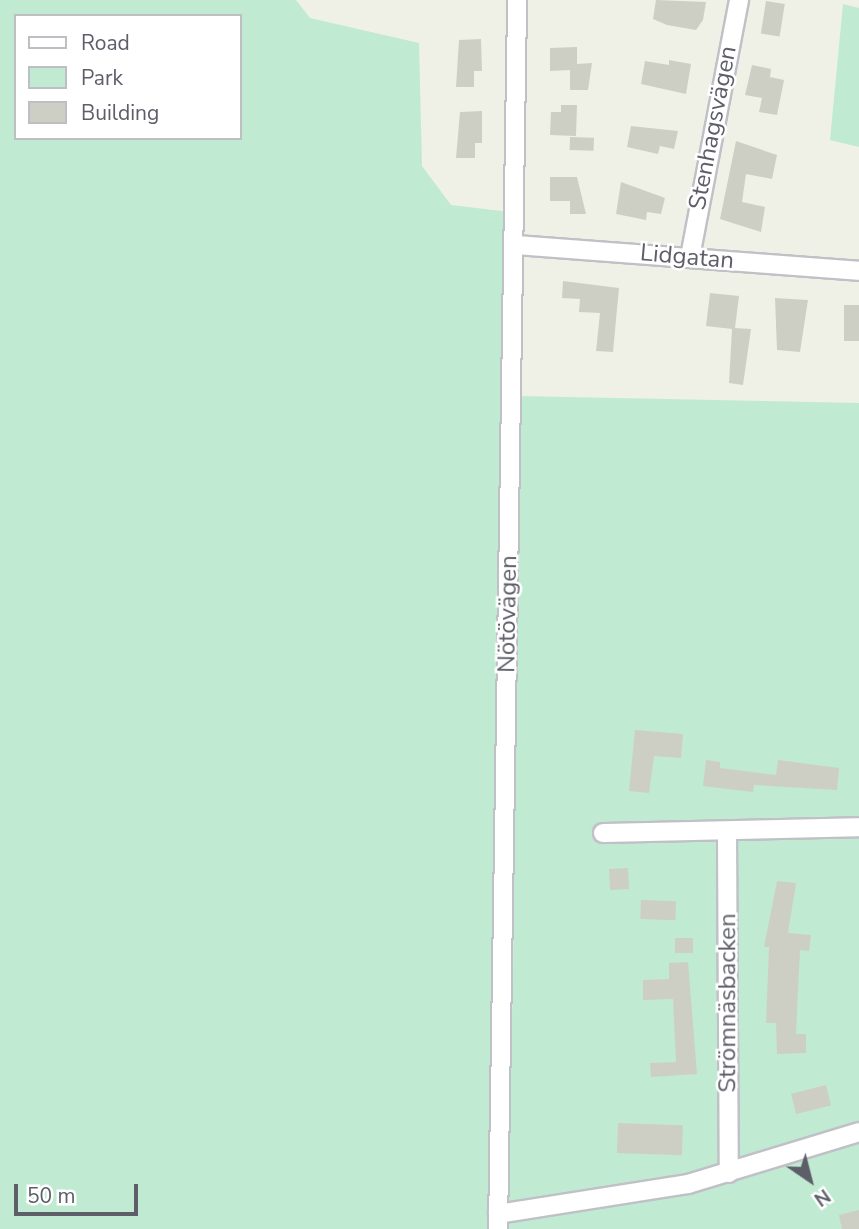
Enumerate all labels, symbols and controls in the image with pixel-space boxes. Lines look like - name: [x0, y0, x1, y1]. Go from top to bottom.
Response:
- legend: [14, 14, 242, 140]
- text: Road: [81, 29, 130, 57]
- street label: Stenhagsvägen: [683, 44, 743, 212]
- text: Park: [81, 64, 123, 92]
- text: Building: [81, 99, 159, 127]
- street label: Lidgatan: [639, 239, 735, 275]
- street label: Nötövägen: [493, 555, 523, 673]
- street label: Strömnäsbacken: [714, 913, 742, 1093]
- north arrow: [775, 1145, 845, 1215]
- scale bar: [18, 1170, 142, 1214]
- text: 50 m: [27, 1182, 76, 1210]
- text: N: [809, 1182, 835, 1212]

